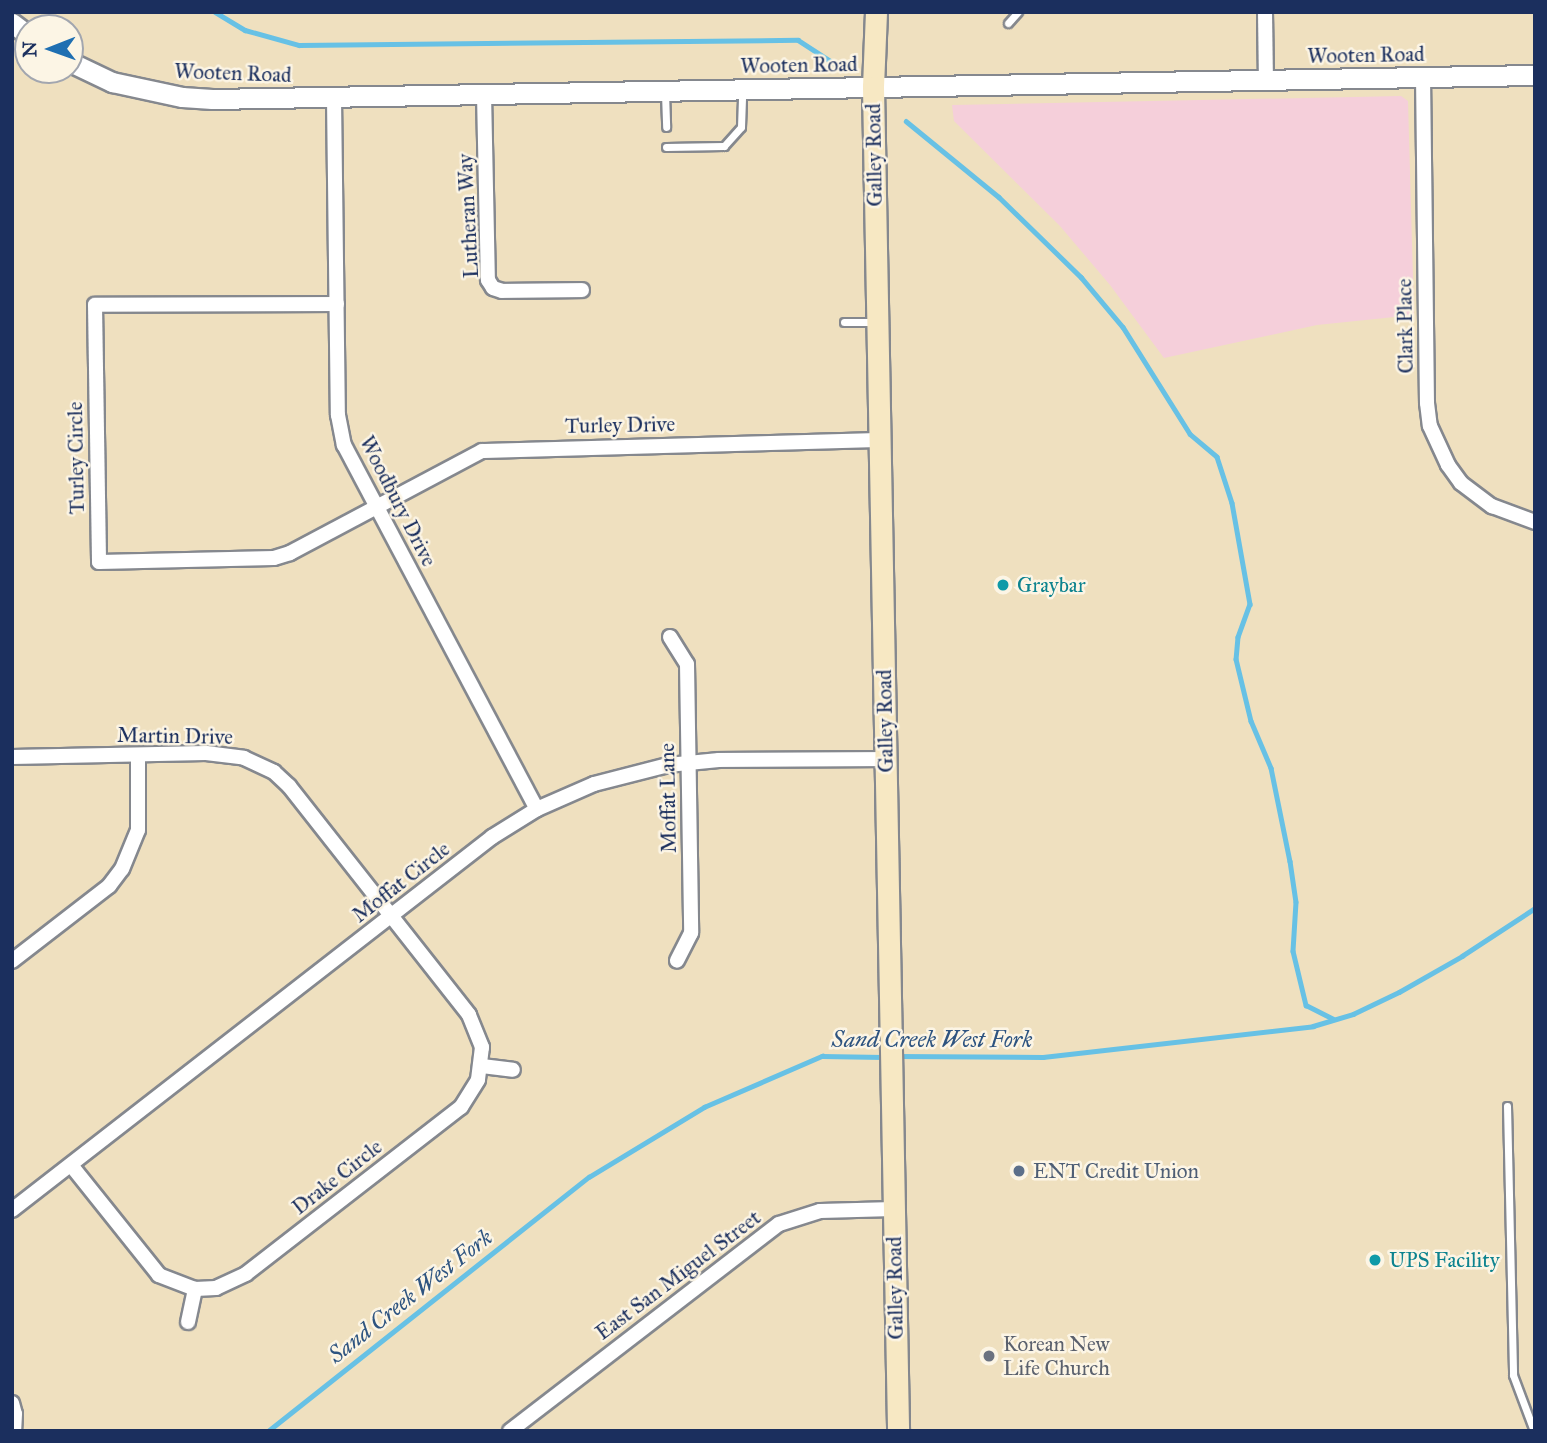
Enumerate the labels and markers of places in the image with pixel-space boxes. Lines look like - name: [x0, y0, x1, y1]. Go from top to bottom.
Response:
- place label: Graybar: [1017, 572, 1086, 598]
- marker: Graybar: [995, 577, 1011, 593]
- place label: ENT Credit Union: [1033, 1158, 1199, 1184]
- marker: ENT Credit Union: [1011, 1163, 1027, 1179]
- place label: UPS Facility: [1389, 1247, 1500, 1273]
- marker: UPS Facility: [1367, 1252, 1383, 1268]
- place label: Korean New Life Church: [1003, 1331, 1110, 1381]
- marker: Korean New Life Church: [981, 1348, 997, 1364]

